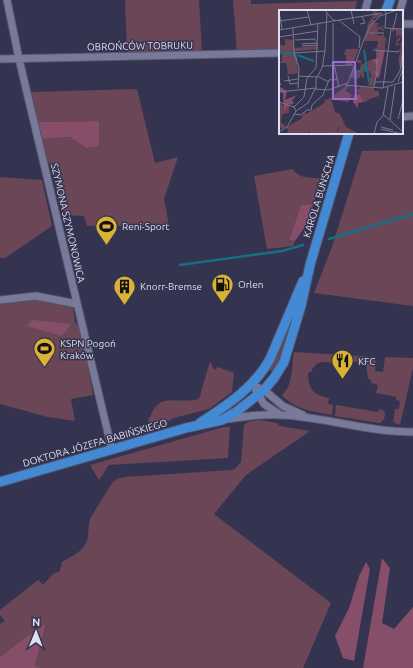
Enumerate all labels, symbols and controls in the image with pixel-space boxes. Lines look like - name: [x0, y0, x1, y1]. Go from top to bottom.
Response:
- inset map: [279, 10, 403, 134]
- street label: OBROŃCÓW TOBRUKU: [87, 39, 193, 52]
- street label: KAROLA BUNSCHA: [301, 153, 337, 239]
- street label: SZYMONA SZYMONOWICA: [49, 162, 87, 284]
- sports icon: Reni-Sport: [94, 213, 120, 246]
- place label: Reni-Sport: [122, 221, 169, 232]
- fuel station icon: Orlen: [210, 271, 236, 304]
- building icon: Knorr-Bremse: [111, 273, 137, 306]
- place label: Orlen: [238, 279, 263, 290]
- place label: Knorr-Bremse: [140, 281, 202, 292]
- sports icon: KSPN Pogoń Kraków: [31, 336, 57, 369]
- place label: KSPN Pogoń Kraków: [60, 338, 116, 361]
- restaurant icon: KFC: [329, 348, 355, 381]
- place label: KFC: [358, 356, 375, 367]
- street label: DOKTORA JÓZEFA BABIŃSKIEGO: [21, 416, 169, 469]
- north arrow: [16, 612, 56, 652]
- text: N: [32, 616, 40, 628]

